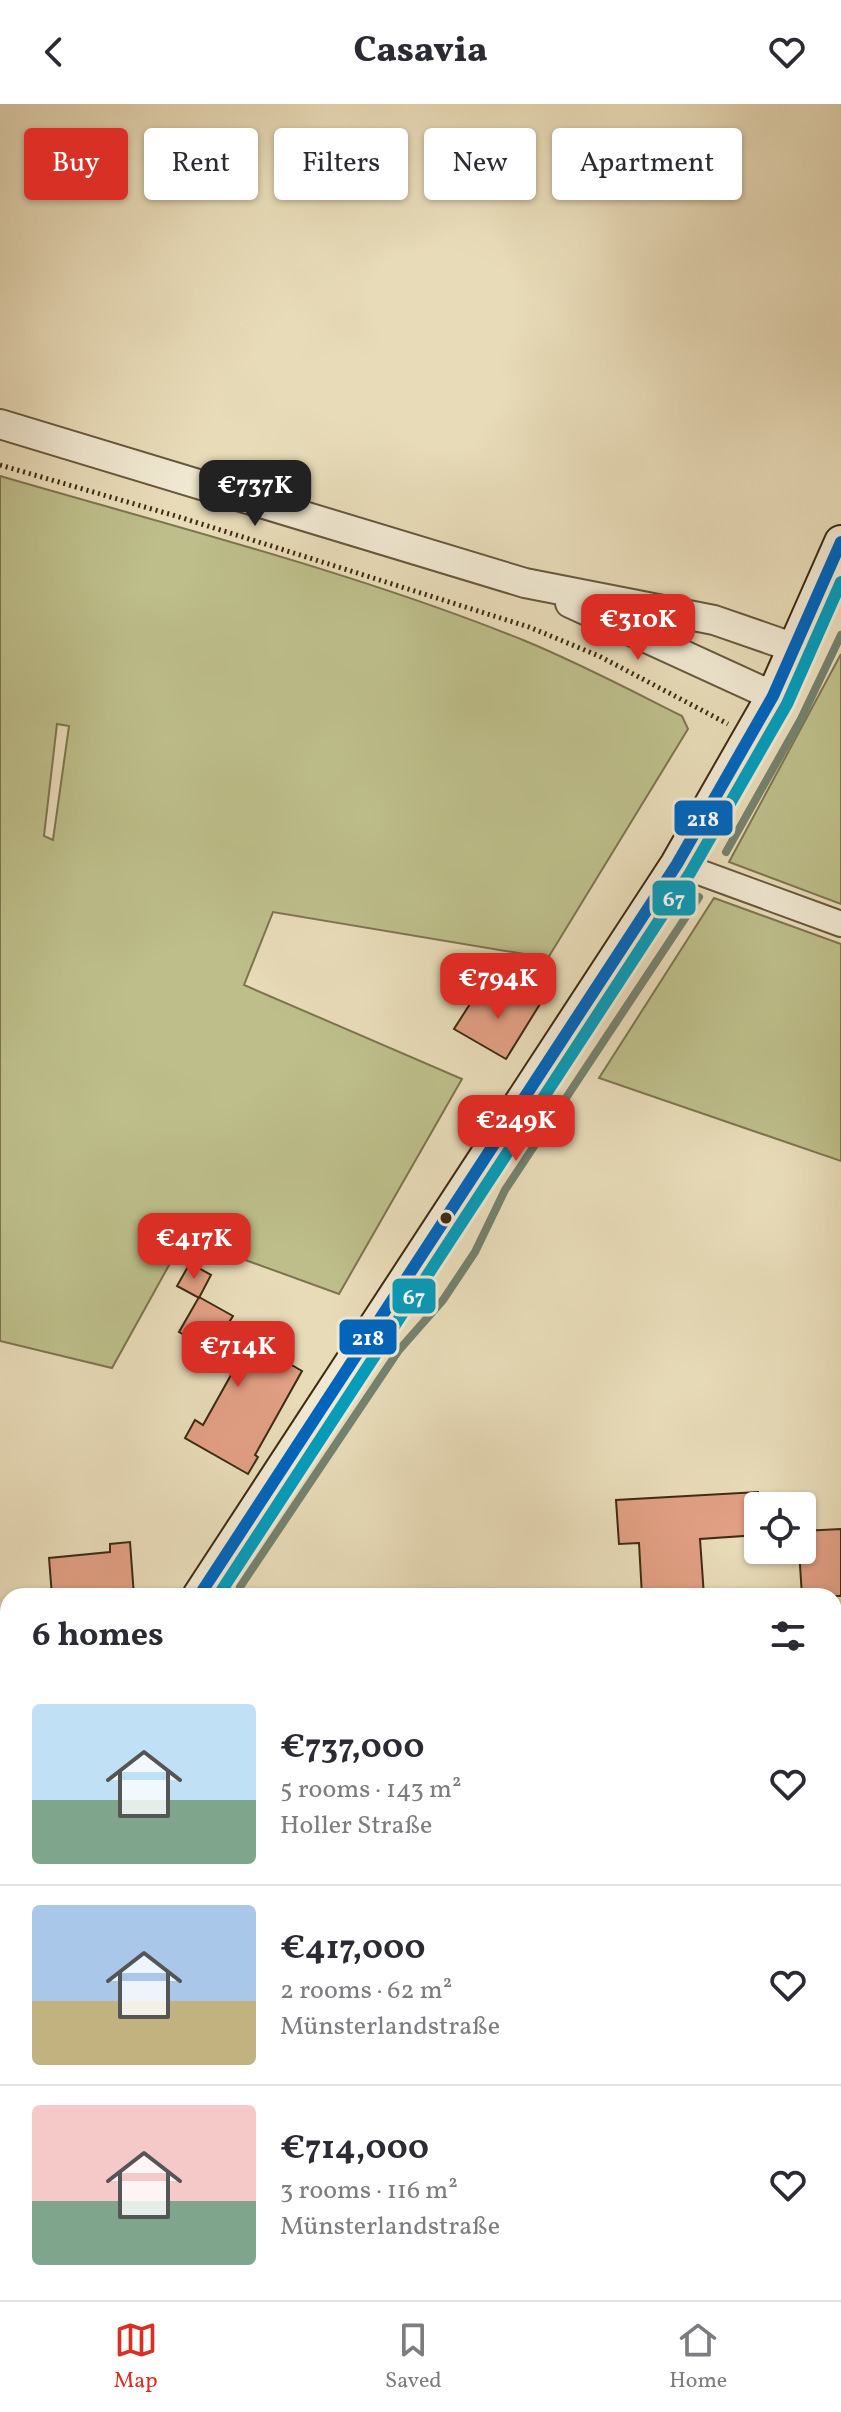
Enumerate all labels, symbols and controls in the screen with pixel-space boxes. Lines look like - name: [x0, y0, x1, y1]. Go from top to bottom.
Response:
- text: Casavia: [353, 27, 488, 77]
- icon: back: [32, 30, 76, 74]
- icon: heart: [765, 30, 809, 74]
- chip: Buy: [24, 128, 128, 200]
- chip: Rent: [144, 128, 258, 200]
- chip: Filters: [274, 128, 408, 200]
- chip: New: [424, 128, 536, 200]
- chip: Apartment: [552, 128, 742, 200]
- pin: €737K: [199, 460, 311, 528]
- text: €737K: [217, 468, 293, 504]
- pin: €310K: [582, 594, 694, 662]
- text: €310K: [599, 602, 677, 638]
- line badge: 218: [673, 799, 734, 837]
- text: 218: [687, 805, 719, 836]
- line badge: 67: [651, 879, 697, 917]
- text: 67: [663, 885, 685, 916]
- pin: €794K: [442, 953, 554, 1021]
- text: €794K: [458, 961, 538, 997]
- pin: €249K: [460, 1095, 572, 1163]
- text: €249K: [476, 1103, 556, 1139]
- unlabelled marker: [438, 1210, 454, 1226]
- pin: €417K: [138, 1213, 250, 1281]
- text: €417K: [156, 1221, 232, 1257]
- line badge: 67: [391, 1277, 437, 1315]
- text: 67: [403, 1283, 425, 1314]
- line badge: 218: [338, 1318, 398, 1356]
- pin: €714K: [182, 1321, 294, 1389]
- text: 218: [352, 1324, 384, 1355]
- text: €714K: [200, 1329, 276, 1365]
- map controls: [744, 1492, 816, 1564]
- button: locate: [744, 1492, 816, 1564]
- text: 6 homes: [32, 1613, 164, 1660]
- icon: filters: [766, 1614, 810, 1658]
- text: €737,000: [280, 1725, 424, 1772]
- icon: home: [96, 1736, 192, 1832]
- icon: heart: [766, 1762, 810, 1806]
- text: 5 rooms · 143 m²: [280, 1772, 462, 1808]
- text: Holler Straße: [280, 1808, 432, 1844]
- text: €417,000: [280, 1926, 426, 1973]
- icon: home: [96, 1937, 192, 2033]
- icon: heart: [766, 1963, 810, 2007]
- text: 2 rooms · 62 m²: [280, 1973, 452, 2009]
- text: Münsterlandstraße: [280, 2009, 500, 2045]
- text: €714,000: [280, 2126, 429, 2173]
- icon: home: [96, 2137, 192, 2233]
- icon: heart: [766, 2163, 810, 2207]
- text: 3 rooms · 116 m²: [280, 2173, 458, 2209]
- text: Münsterlandstraße: [280, 2209, 500, 2245]
- tab: Map: [114, 2318, 158, 2397]
- tab: Saved: [385, 2318, 442, 2397]
- tab: Home: [669, 2318, 727, 2397]

